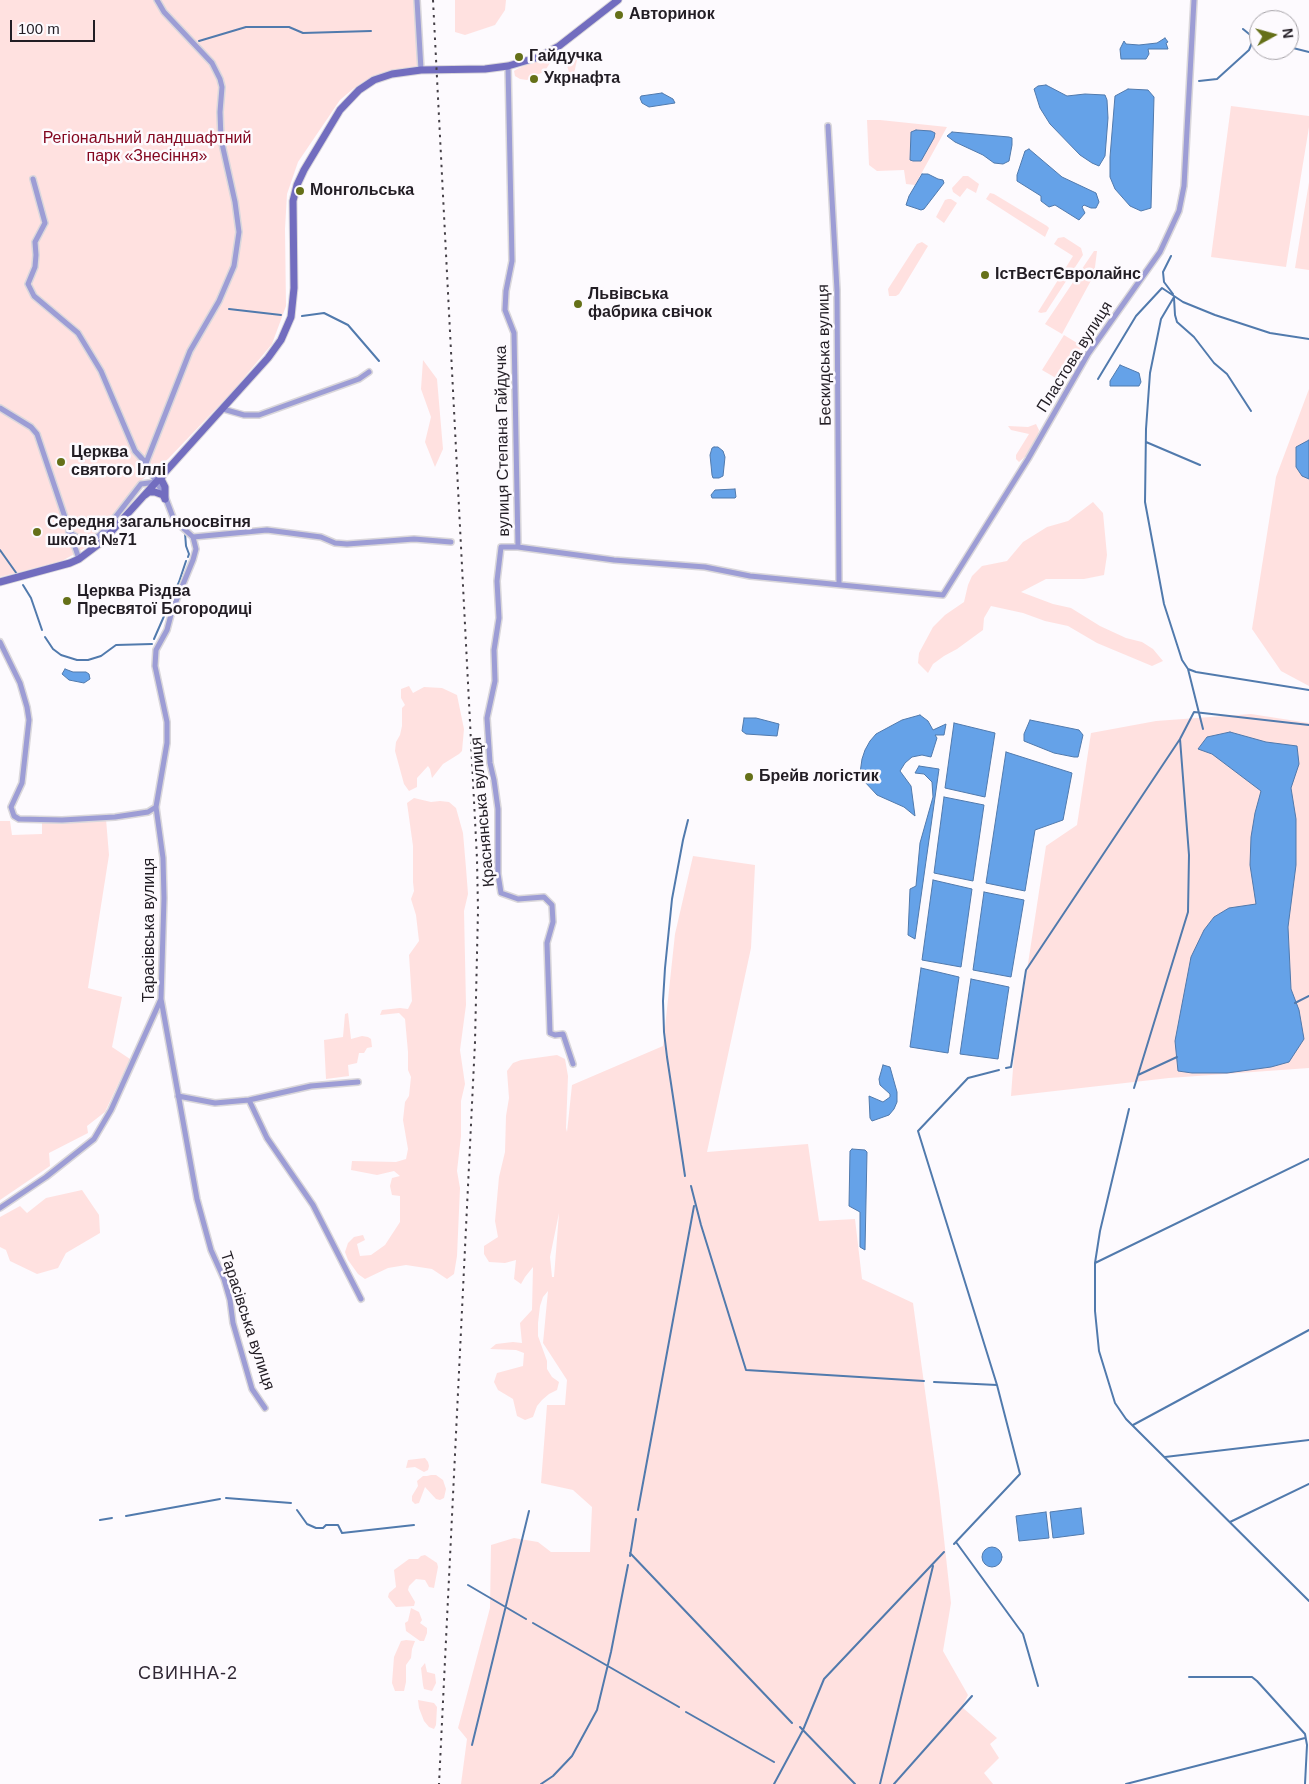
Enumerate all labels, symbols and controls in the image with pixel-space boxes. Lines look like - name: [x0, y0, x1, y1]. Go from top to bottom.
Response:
- place label: Авторинок: [629, 5, 715, 25]
- marker: Авторинок: [613, 9, 625, 21]
- scale bar: [12, 10, 98, 42]
- north arrow: [1249, 10, 1299, 60]
- text: 100 m: [18, 20, 60, 37]
- text: N: [1279, 27, 1296, 39]
- place label: Гайдучка: [529, 47, 602, 67]
- marker: Гайдучка: [513, 51, 525, 63]
- place label: Укрнафта: [544, 69, 620, 89]
- marker: Укрнафта: [528, 73, 540, 85]
- park label: Регіональний ландшафтний парк «Знесіння»: [43, 129, 251, 167]
- place label: Монгольська: [310, 181, 414, 201]
- marker: Монгольська: [294, 185, 306, 197]
- place label: ІстВестЄвролайнс: [995, 265, 1141, 285]
- marker: ІстВестЄвролайнс: [979, 269, 991, 281]
- street label: Бескидська вулиця: [814, 284, 836, 426]
- place label: Львівська фабрика свічок: [588, 285, 712, 323]
- marker: Львівська фабрика свічок: [572, 298, 584, 310]
- street label: Пластова вулиця: [1033, 298, 1117, 416]
- street label: вулиця Степана Гайдучка: [492, 345, 514, 537]
- place label: Церква святого Іллі: [71, 443, 166, 481]
- marker: Церква святого Іллі: [55, 456, 67, 468]
- place label: Середня загальноосвітня школа №71: [47, 513, 251, 551]
- marker: Середня загальноосвітня школа №71: [31, 526, 43, 538]
- place label: Церква Різдва Пресвятої Богородиці: [77, 582, 252, 620]
- marker: Церква Різдва Пресвятої Богородиці: [61, 595, 73, 607]
- street label: Краснянська вулиця: [467, 736, 499, 888]
- place label: Брейв логістик: [759, 767, 879, 787]
- marker: Брейв логістик: [743, 771, 755, 783]
- street label: Тарасівська вулиця: [140, 858, 160, 1002]
- street label: Тарасівська вулиця: [216, 1249, 278, 1393]
- district label: СВИННА-2: [137, 1663, 239, 1685]

